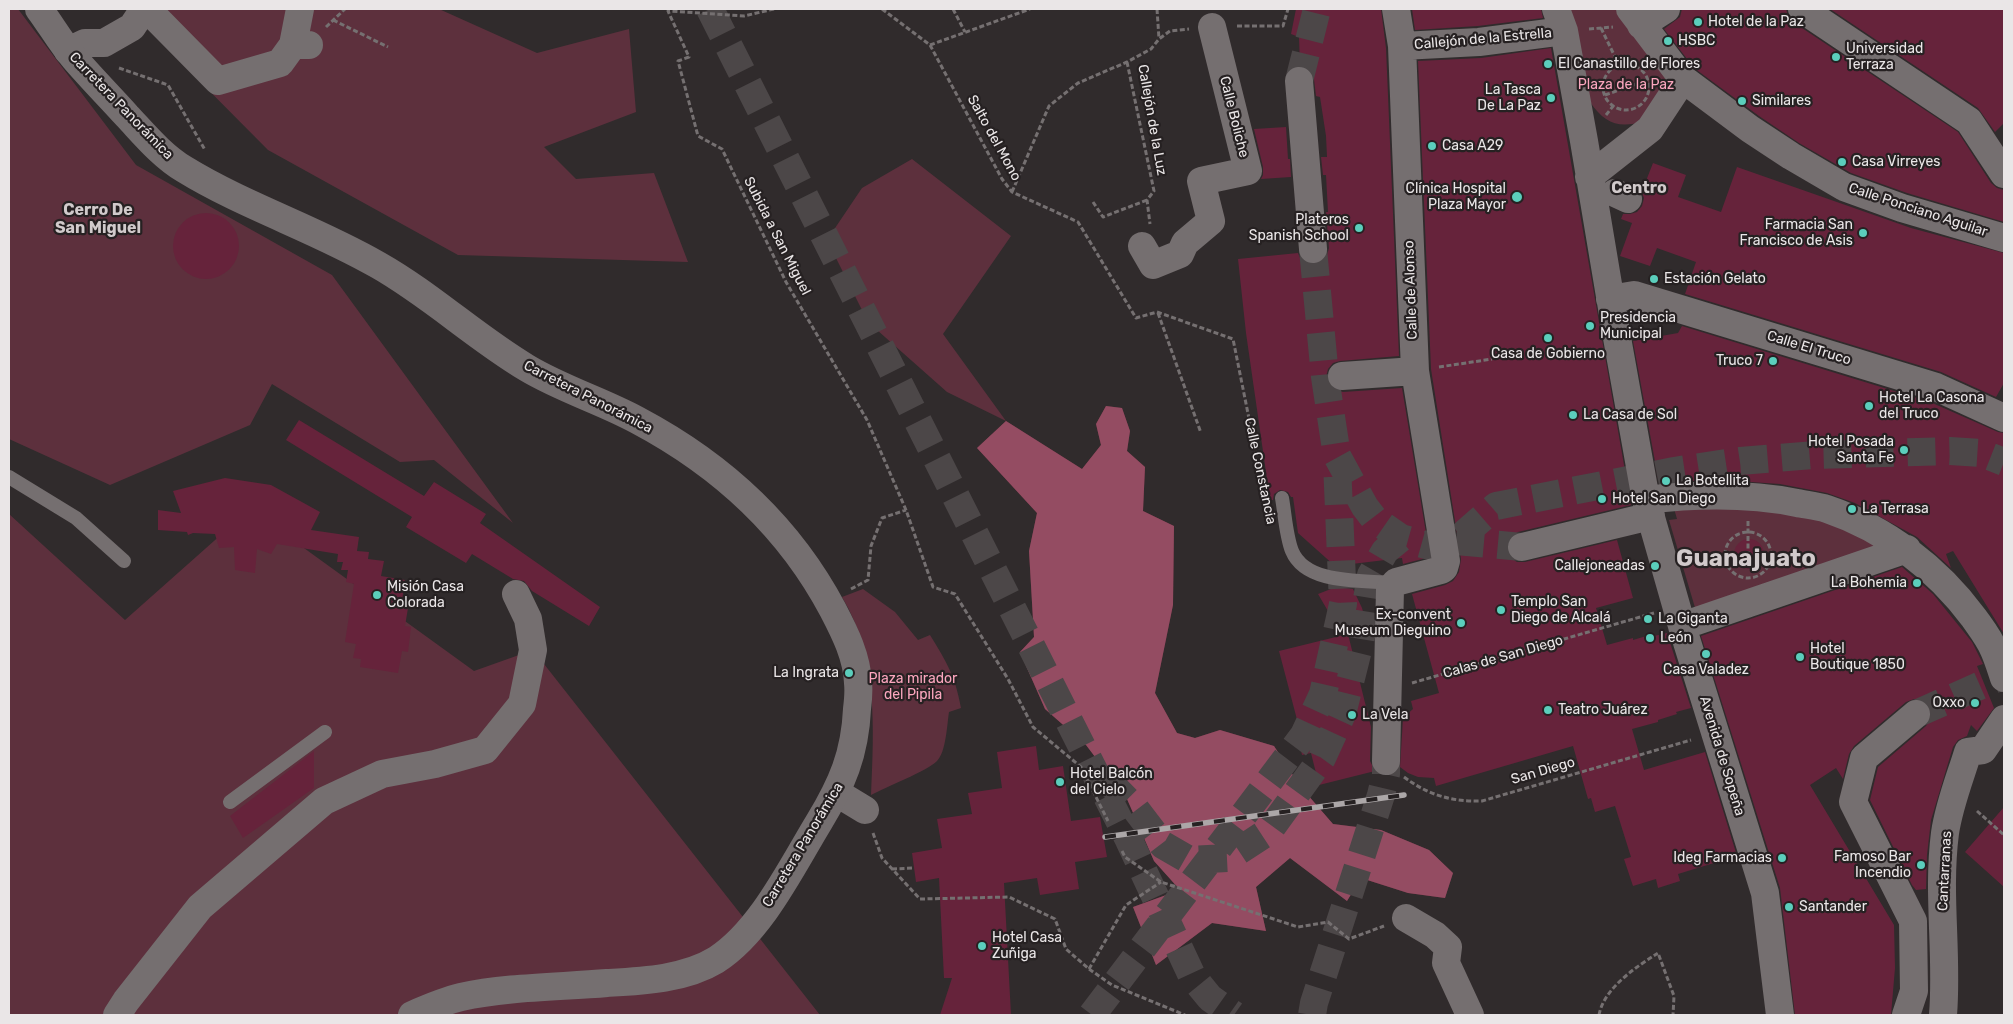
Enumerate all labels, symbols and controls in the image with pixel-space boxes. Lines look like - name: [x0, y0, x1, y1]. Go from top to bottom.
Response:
- place label: Hotel de la Paz: [1708, 14, 1804, 30]
- marker: Hotel de la Paz: [1692, 16, 1704, 28]
- street label: Callejón de la Estrella: [1414, 25, 1552, 53]
- place label: HSBC: [1678, 33, 1715, 49]
- marker: HSBC: [1662, 35, 1674, 47]
- place label: Universidad Terraza: [1846, 41, 1923, 74]
- street label: Carretera Panorámica: [66, 49, 176, 163]
- marker: Universidad Terraza: [1830, 51, 1842, 63]
- place label: El Canastillo de Flores: [1558, 56, 1700, 72]
- marker: El Canastillo de Flores: [1542, 58, 1554, 70]
- street label: Callejón de la Luz: [1134, 63, 1170, 177]
- street label: Calle Boliche: [1216, 75, 1252, 159]
- park label: Plaza de la Paz: [1578, 77, 1674, 93]
- place label: La Tasca De La Paz: [1477, 82, 1541, 114]
- street label: Salto del Mono: [964, 92, 1024, 184]
- marker: La Tasca De La Paz: [1545, 92, 1557, 104]
- place label: Similares: [1752, 93, 1811, 109]
- marker: Similares: [1736, 95, 1748, 107]
- place label: Casa A29: [1442, 138, 1503, 154]
- marker: Casa A29: [1426, 140, 1438, 152]
- place label: Casa Virreyes: [1852, 154, 1940, 170]
- marker: Casa Virreyes: [1836, 156, 1848, 168]
- street label: Subida a San Miguel: [740, 174, 814, 298]
- district label: Centro: [1611, 178, 1667, 198]
- street label: Calle Ponciano Aguilar: [1846, 180, 1990, 240]
- place label: Clínica Hospital Plaza Mayor: [1406, 181, 1506, 213]
- marker: Clínica Hospital Plaza Mayor: [1510, 190, 1524, 204]
- district label: Cerro De San Miguel: [55, 200, 141, 238]
- place label: Plateros Spanish School: [1249, 212, 1349, 244]
- place label: Farmacia San Francisco de Asis: [1740, 217, 1853, 250]
- marker: Plateros Spanish School: [1353, 222, 1365, 234]
- marker: Farmacia San Francisco de Asis: [1857, 227, 1869, 239]
- street label: Calle de Alonso: [1401, 240, 1421, 340]
- place label: Estación Gelato: [1664, 271, 1766, 287]
- marker: Estación Gelato: [1648, 273, 1660, 285]
- place label: Presidencia Municipal: [1600, 310, 1676, 342]
- marker: Presidencia Municipal: [1584, 320, 1596, 332]
- street label: Calle El Truco: [1765, 327, 1853, 369]
- marker: Casa de Gobierno: [1542, 332, 1554, 344]
- place label: Casa de Gobierno: [1491, 346, 1605, 362]
- place label: Truco 7: [1716, 353, 1763, 369]
- marker: Truco 7: [1767, 355, 1779, 367]
- street label: Carretera Panorámica: [521, 357, 655, 437]
- place label: Hotel La Casona del Truco: [1879, 390, 1985, 422]
- marker: Hotel La Casona del Truco: [1863, 400, 1875, 412]
- place label: La Casa de Sol: [1583, 407, 1677, 423]
- marker: La Casa de Sol: [1567, 409, 1579, 421]
- street label: Calle Constancia: [1240, 416, 1280, 526]
- place label: Hotel Posada Santa Fe: [1808, 434, 1894, 467]
- marker: Hotel Posada Santa Fe: [1898, 444, 1910, 456]
- place label: La Botellita: [1676, 473, 1749, 489]
- marker: La Botellita: [1660, 475, 1672, 487]
- place label: Hotel San Diego: [1612, 491, 1716, 507]
- marker: Hotel San Diego: [1596, 493, 1608, 505]
- place label: La Terrasa: [1862, 501, 1929, 517]
- marker: La Terrasa: [1846, 503, 1858, 515]
- district label: Guanajuato: [1676, 545, 1816, 573]
- place label: Callejoneadas: [1554, 558, 1645, 574]
- marker: Callejoneadas: [1649, 560, 1661, 572]
- place label: La Bohemia: [1831, 575, 1907, 591]
- marker: La Bohemia: [1911, 577, 1923, 589]
- place label: Misión Casa Colorada: [387, 579, 464, 612]
- marker: Misión Casa Colorada: [371, 589, 383, 601]
- place label: Templo San Diego de Alcalá: [1511, 594, 1611, 626]
- marker: Templo San Diego de Alcalá: [1495, 604, 1507, 616]
- place label: Ex-convent Museum Dieguino: [1335, 607, 1451, 640]
- place label: La Giganta: [1658, 611, 1728, 627]
- marker: La Giganta: [1642, 613, 1654, 625]
- marker: Ex-convent Museum Dieguino: [1455, 617, 1467, 629]
- place label: León: [1660, 630, 1692, 646]
- street label: Calas de San Diego: [1441, 632, 1565, 682]
- marker: León: [1644, 632, 1656, 644]
- place label: Hotel Boutique 1850: [1810, 641, 1905, 674]
- marker: Casa Valadez: [1700, 648, 1712, 660]
- marker: Hotel Boutique 1850: [1794, 651, 1806, 663]
- place label: Casa Valadez: [1663, 662, 1749, 678]
- place label: La Ingrata: [773, 665, 839, 681]
- marker: La Ingrata: [843, 667, 855, 679]
- park label: Plaza mirador del Pipila: [869, 671, 957, 704]
- street label: Avenida de Sopeña: [1696, 694, 1748, 818]
- place label: Oxxo: [1933, 695, 1965, 711]
- marker: Oxxo: [1969, 697, 1981, 709]
- place label: Teatro Juárez: [1558, 702, 1648, 718]
- marker: Teatro Juárez: [1542, 704, 1554, 716]
- place label: La Vela: [1362, 707, 1408, 723]
- marker: La Vela: [1346, 709, 1358, 721]
- street label: San Diego: [1509, 754, 1577, 788]
- place label: Hotel Balcón del Cielo: [1070, 766, 1153, 799]
- marker: Hotel Balcón del Cielo: [1054, 776, 1066, 788]
- street label: Carretera Panorámica: [759, 780, 847, 910]
- street label: Cantarranas: [1935, 830, 1955, 912]
- place label: Famoso Bar Incendio: [1834, 849, 1911, 882]
- place label: Ideg Farmacias: [1673, 850, 1772, 866]
- marker: Ideg Farmacias: [1776, 852, 1788, 864]
- marker: Famoso Bar Incendio: [1915, 859, 1927, 871]
- place label: Santander: [1799, 899, 1867, 915]
- marker: Santander: [1783, 901, 1795, 913]
- place label: Hotel Casa Zuñiga: [992, 930, 1062, 962]
- marker: Hotel Casa Zuñiga: [976, 940, 988, 952]

